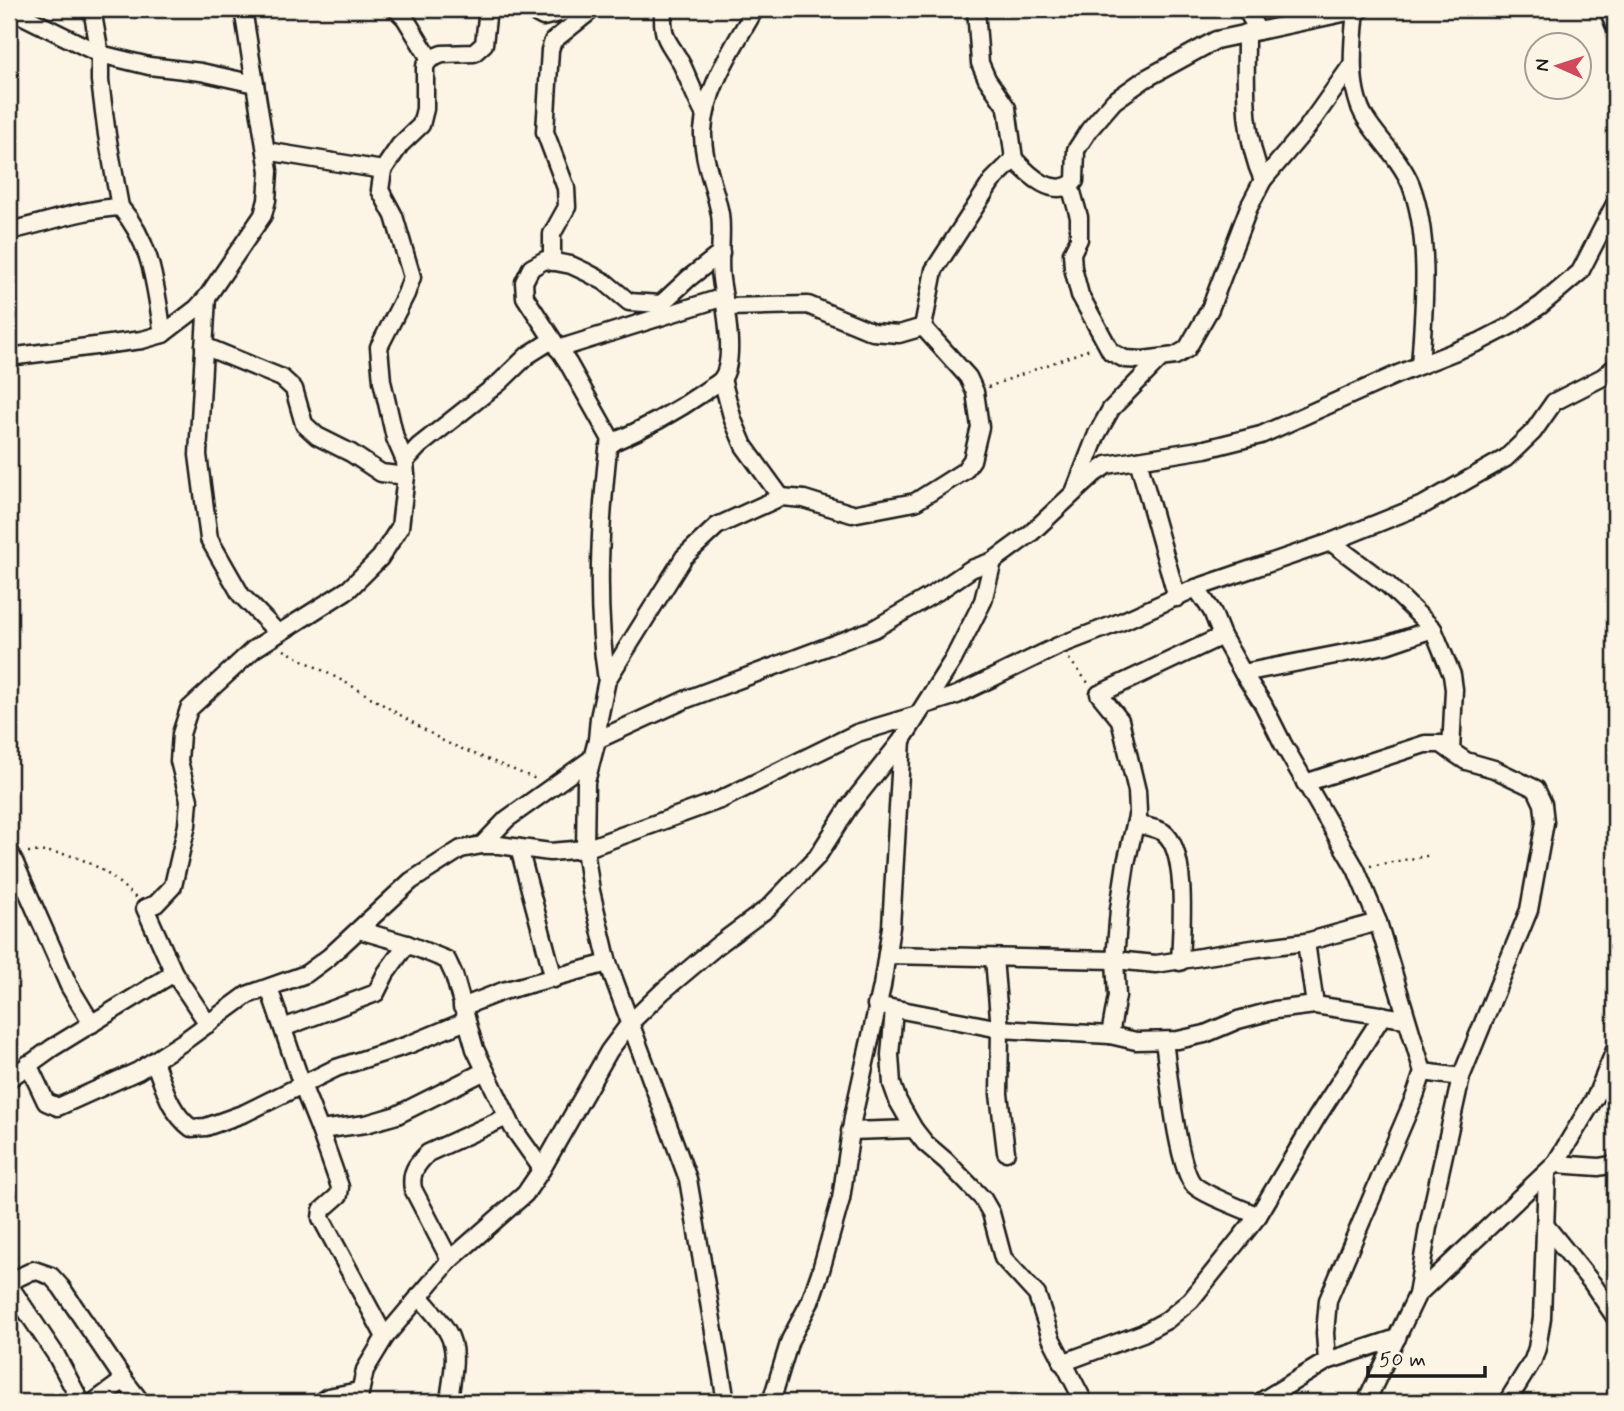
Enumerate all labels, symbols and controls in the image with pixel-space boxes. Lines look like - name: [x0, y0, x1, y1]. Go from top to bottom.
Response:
- north arrow: [1522, 32, 1592, 102]
- text: N: [1530, 58, 1555, 72]
- scale bar: [1368, 1334, 1486, 1378]
- text: 50 m: [1379, 1346, 1426, 1374]

